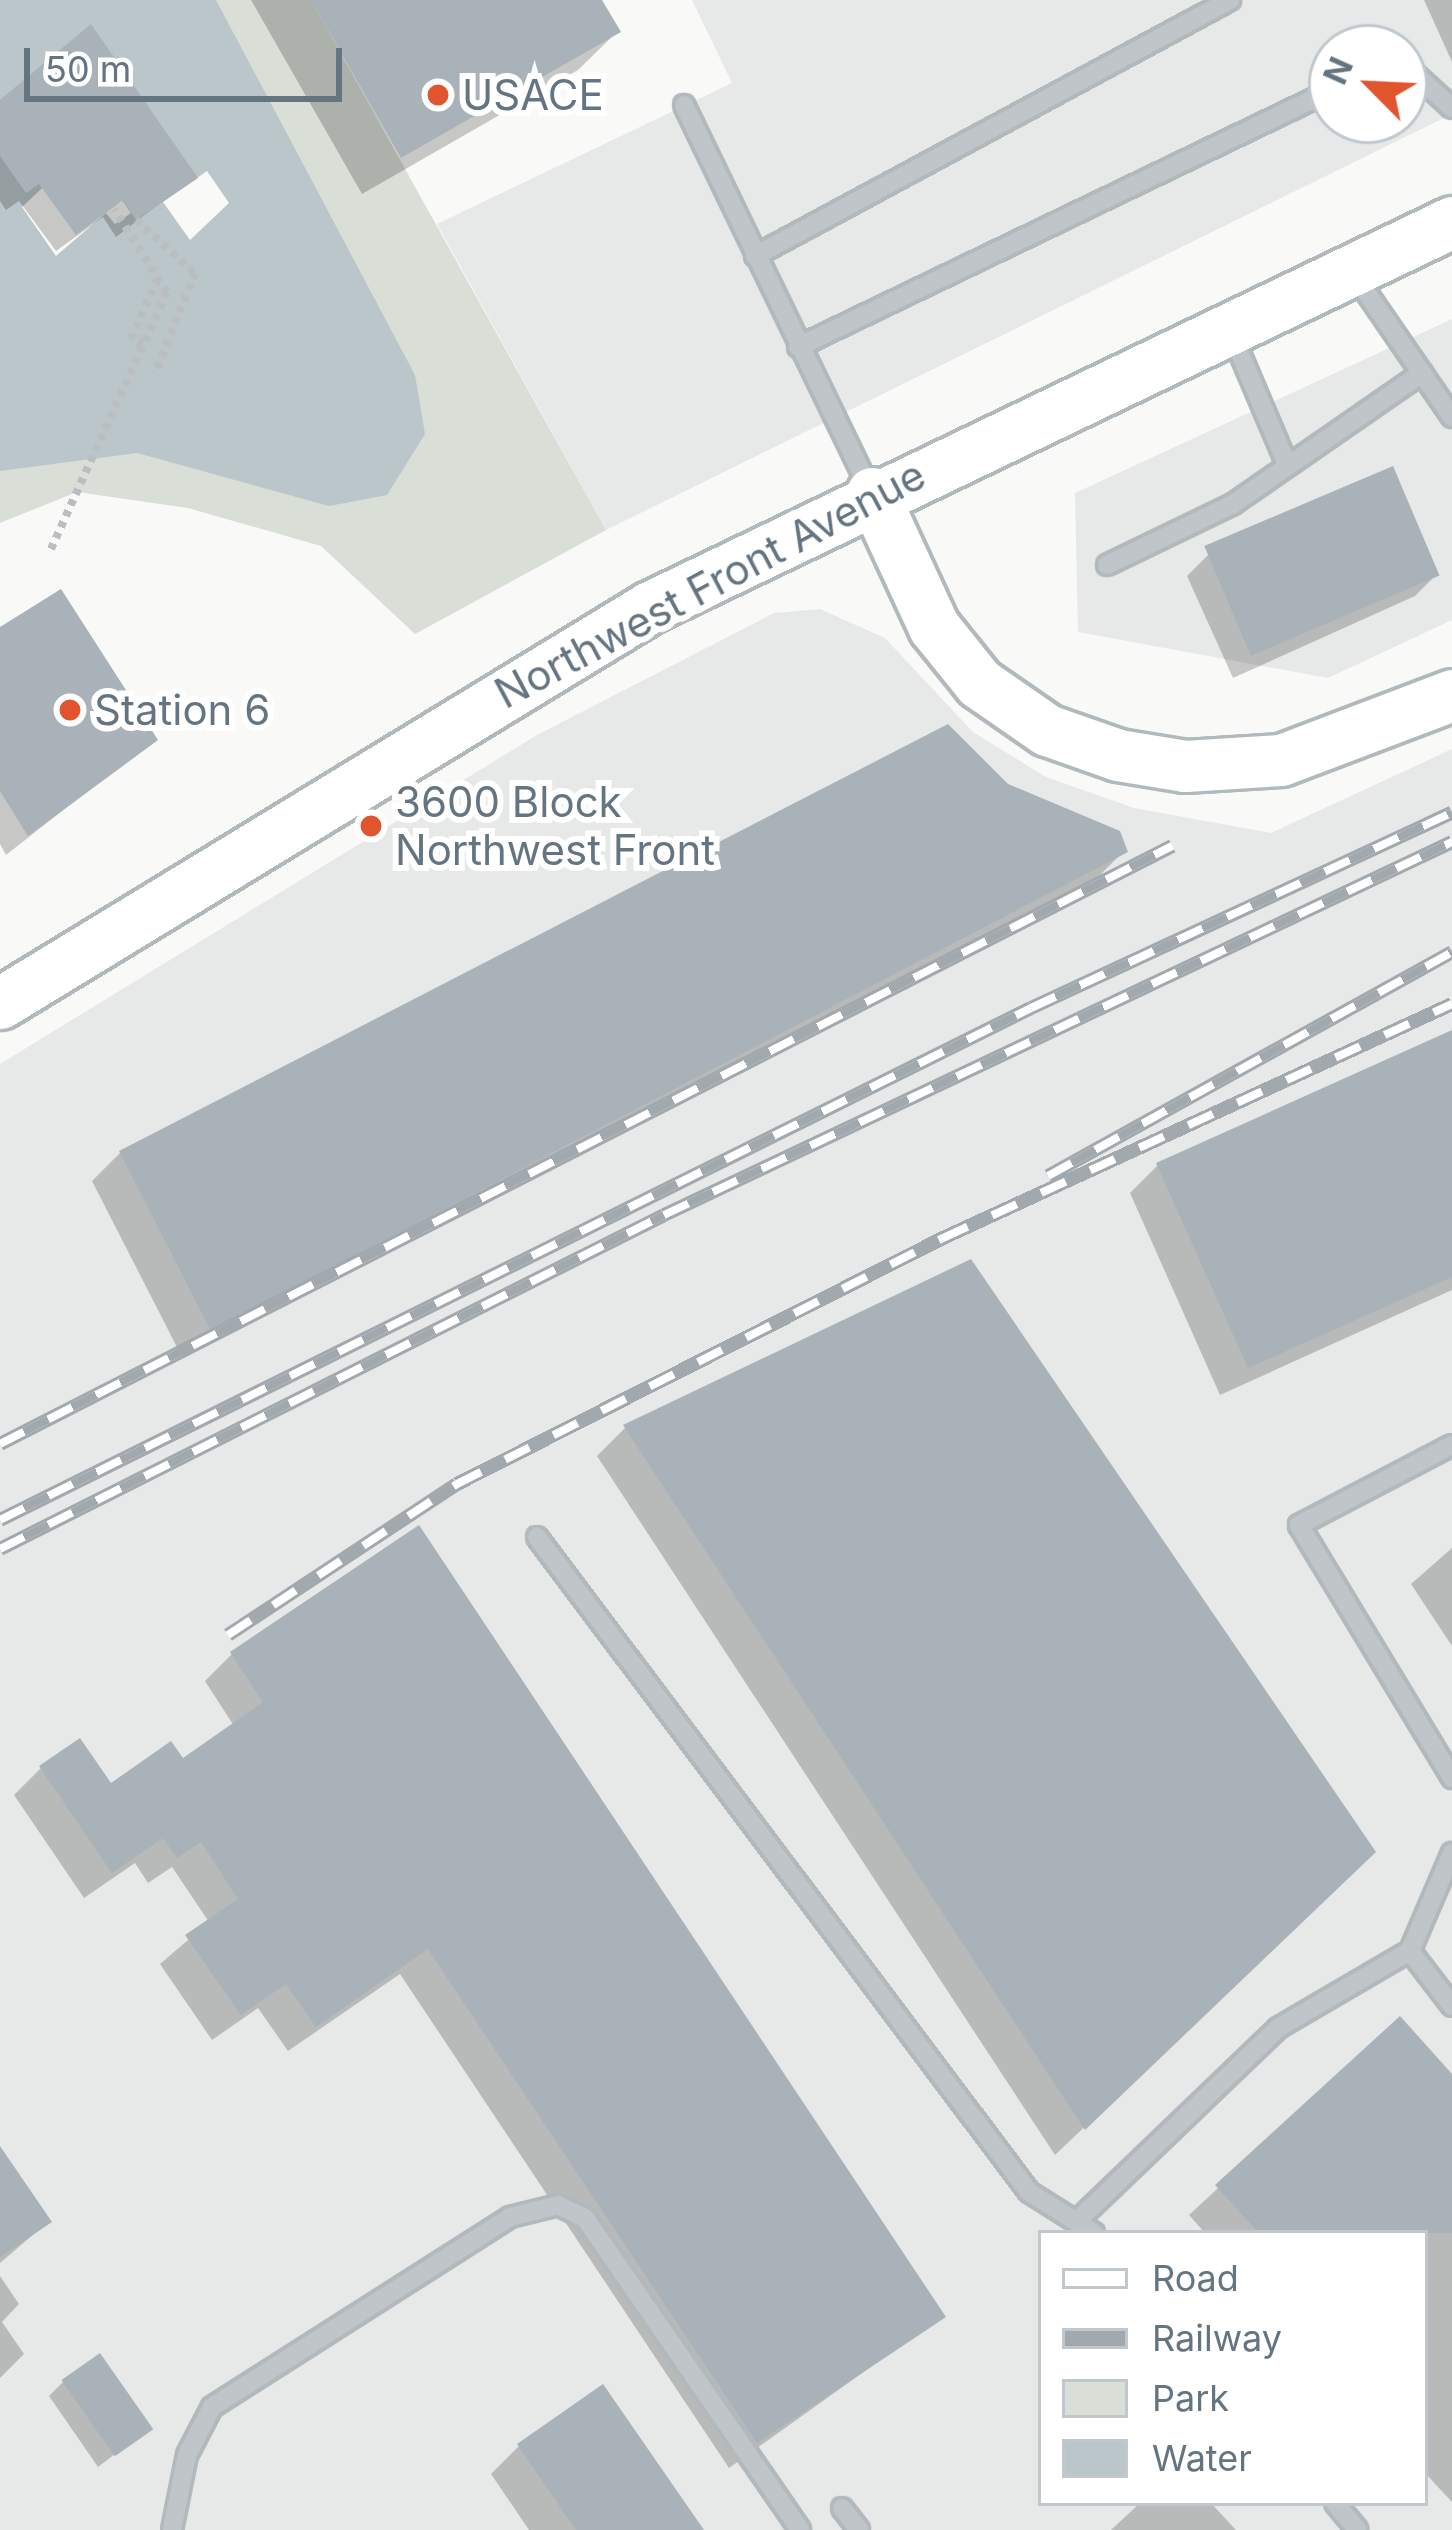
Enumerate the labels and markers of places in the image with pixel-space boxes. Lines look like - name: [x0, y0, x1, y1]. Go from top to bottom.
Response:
- place label: USACE: [462, 70, 604, 120]
- marker: USACE: [425, 82, 451, 108]
- place label: Station 6: [94, 685, 270, 735]
- marker: Station 6: [57, 697, 83, 723]
- place label: 3600 Block Northwest Front: [395, 777, 715, 876]
- marker: 3600 Block Northwest Front: [358, 813, 384, 839]

